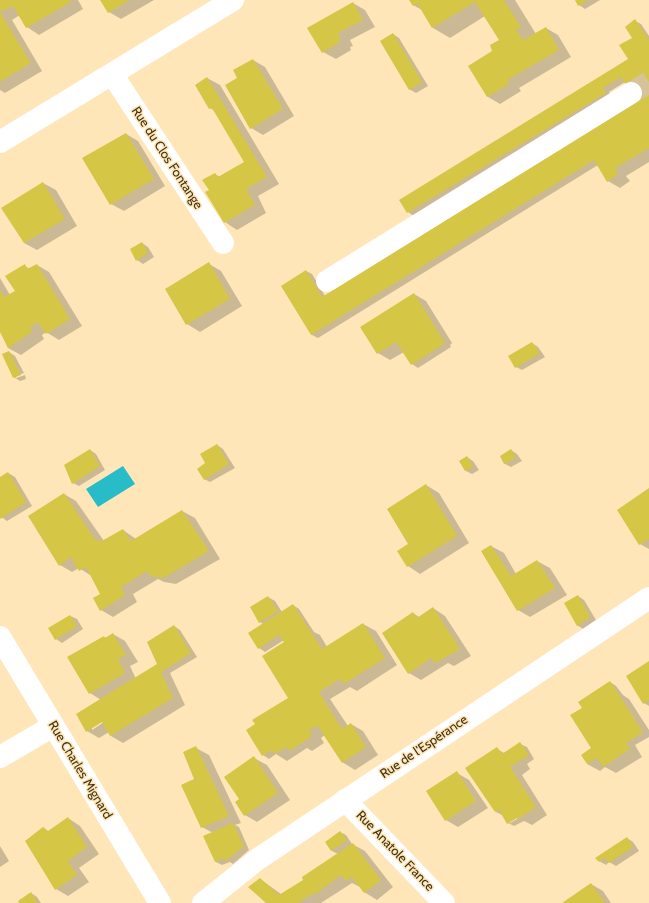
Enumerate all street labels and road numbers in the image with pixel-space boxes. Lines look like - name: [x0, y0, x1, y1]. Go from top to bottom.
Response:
- street label: Rue du Clos Fontange: [128, 104, 206, 212]
- street label: Rue de l'Espérance: [377, 712, 471, 782]
- street label: Rue Charles Mignard: [45, 718, 115, 822]
- street label: Rue Anatole France: [353, 808, 437, 894]

